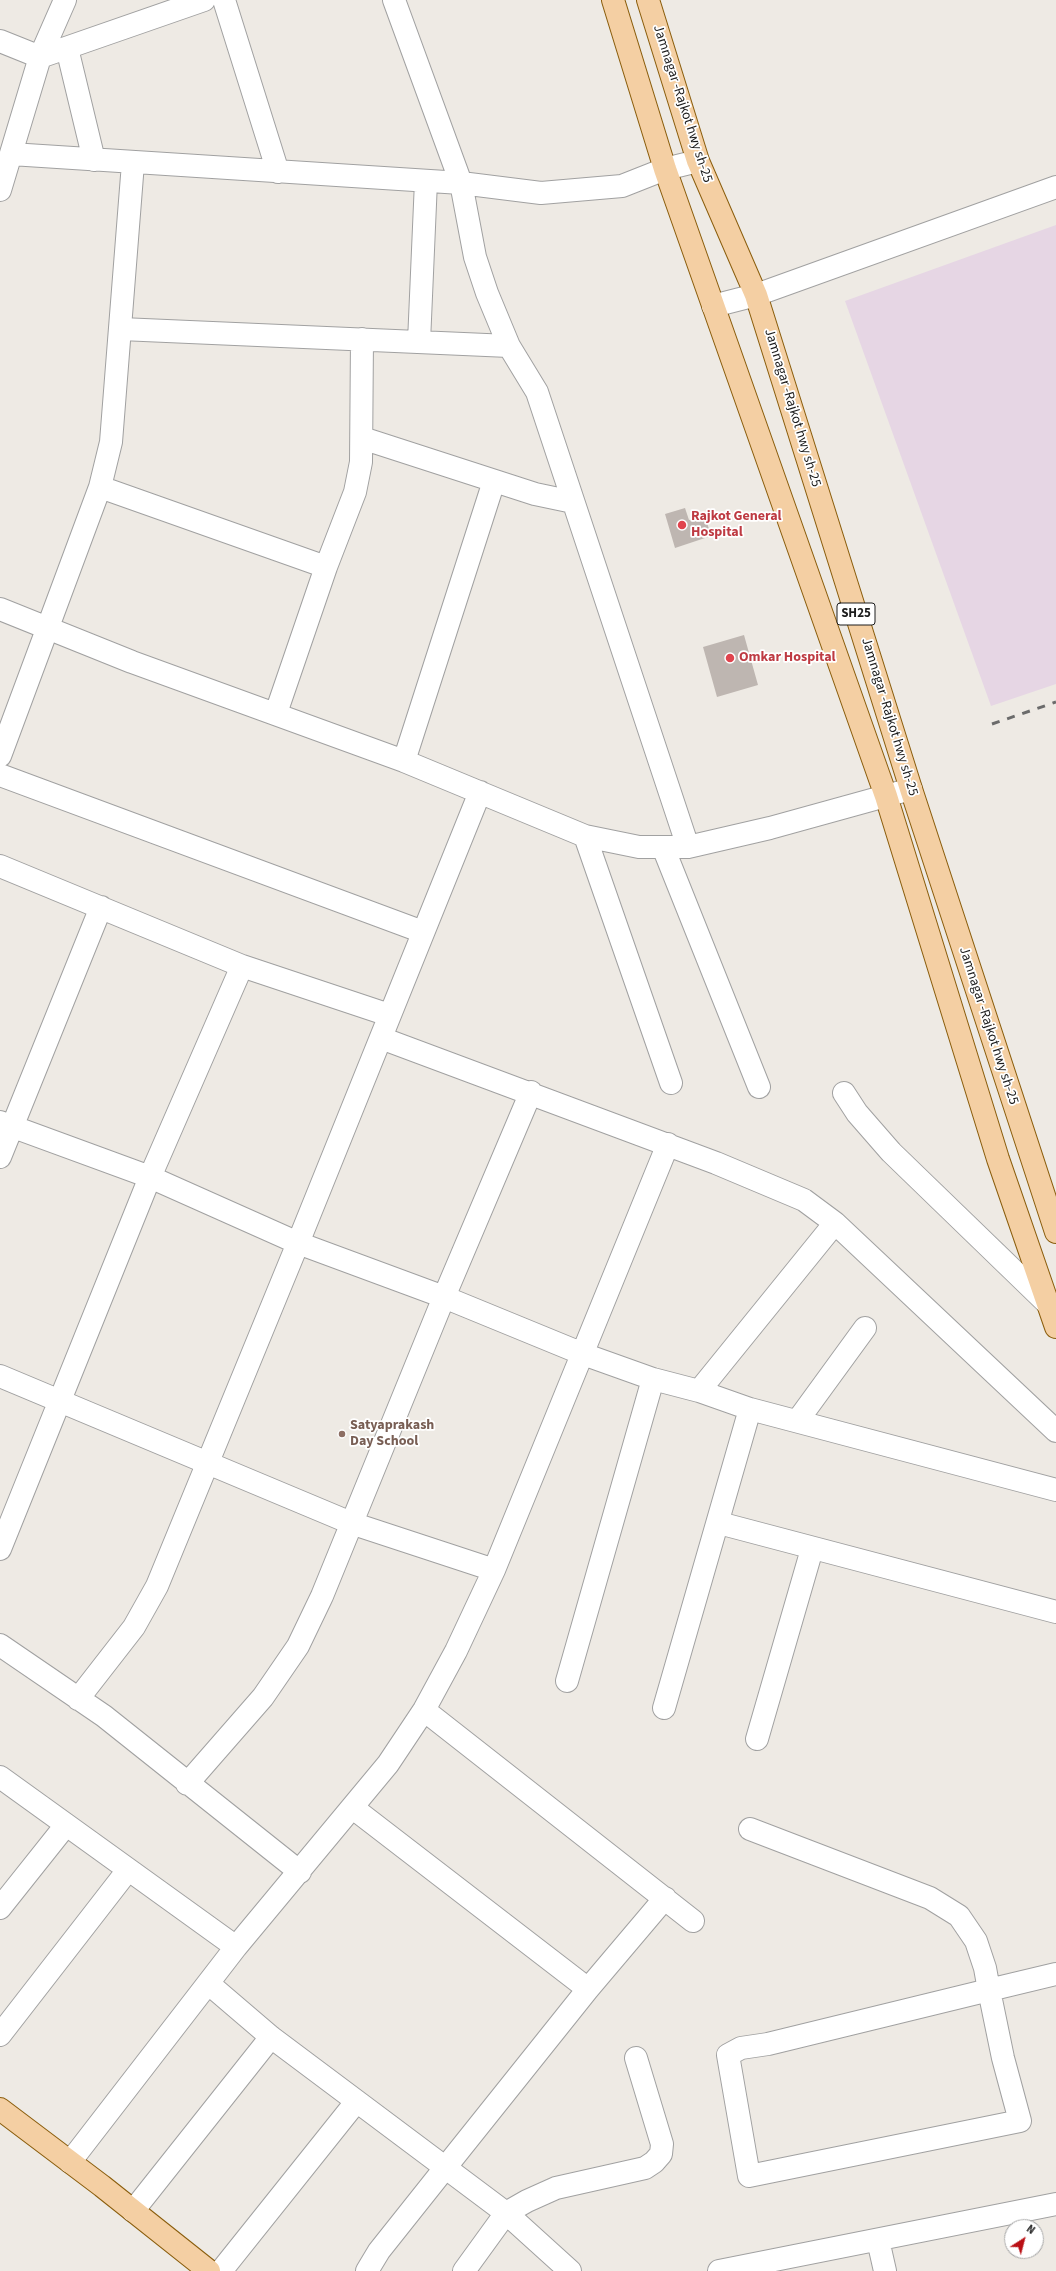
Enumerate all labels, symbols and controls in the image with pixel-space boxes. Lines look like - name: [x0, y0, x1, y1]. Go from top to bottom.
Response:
- street label: Jamnagar -Rajkot hwy sh-25: [649, 23, 715, 185]
- street label: Jamnagar -Rajkot hwy sh-25: [760, 327, 824, 489]
- place label: Rajkot General Hospital: [691, 509, 782, 542]
- marker: Rajkot General Hospital: [676, 519, 688, 531]
- road number: SH25: [837, 603, 875, 625]
- street label: Jamnagar -Rajkot hwy sh-25: [857, 636, 921, 798]
- place label: Omkar Hospital: [739, 650, 836, 666]
- marker: Omkar Hospital: [724, 652, 736, 664]
- street label: Jamnagar -Rajkot hwy sh-25: [955, 945, 1021, 1107]
- place label: Satyaprakash Day School: [350, 1418, 434, 1450]
- marker: Satyaprakash Day School: [337, 1429, 347, 1439]
- north arrow: [1004, 2219, 1044, 2259]
- text: N: [1023, 2221, 1038, 2238]

